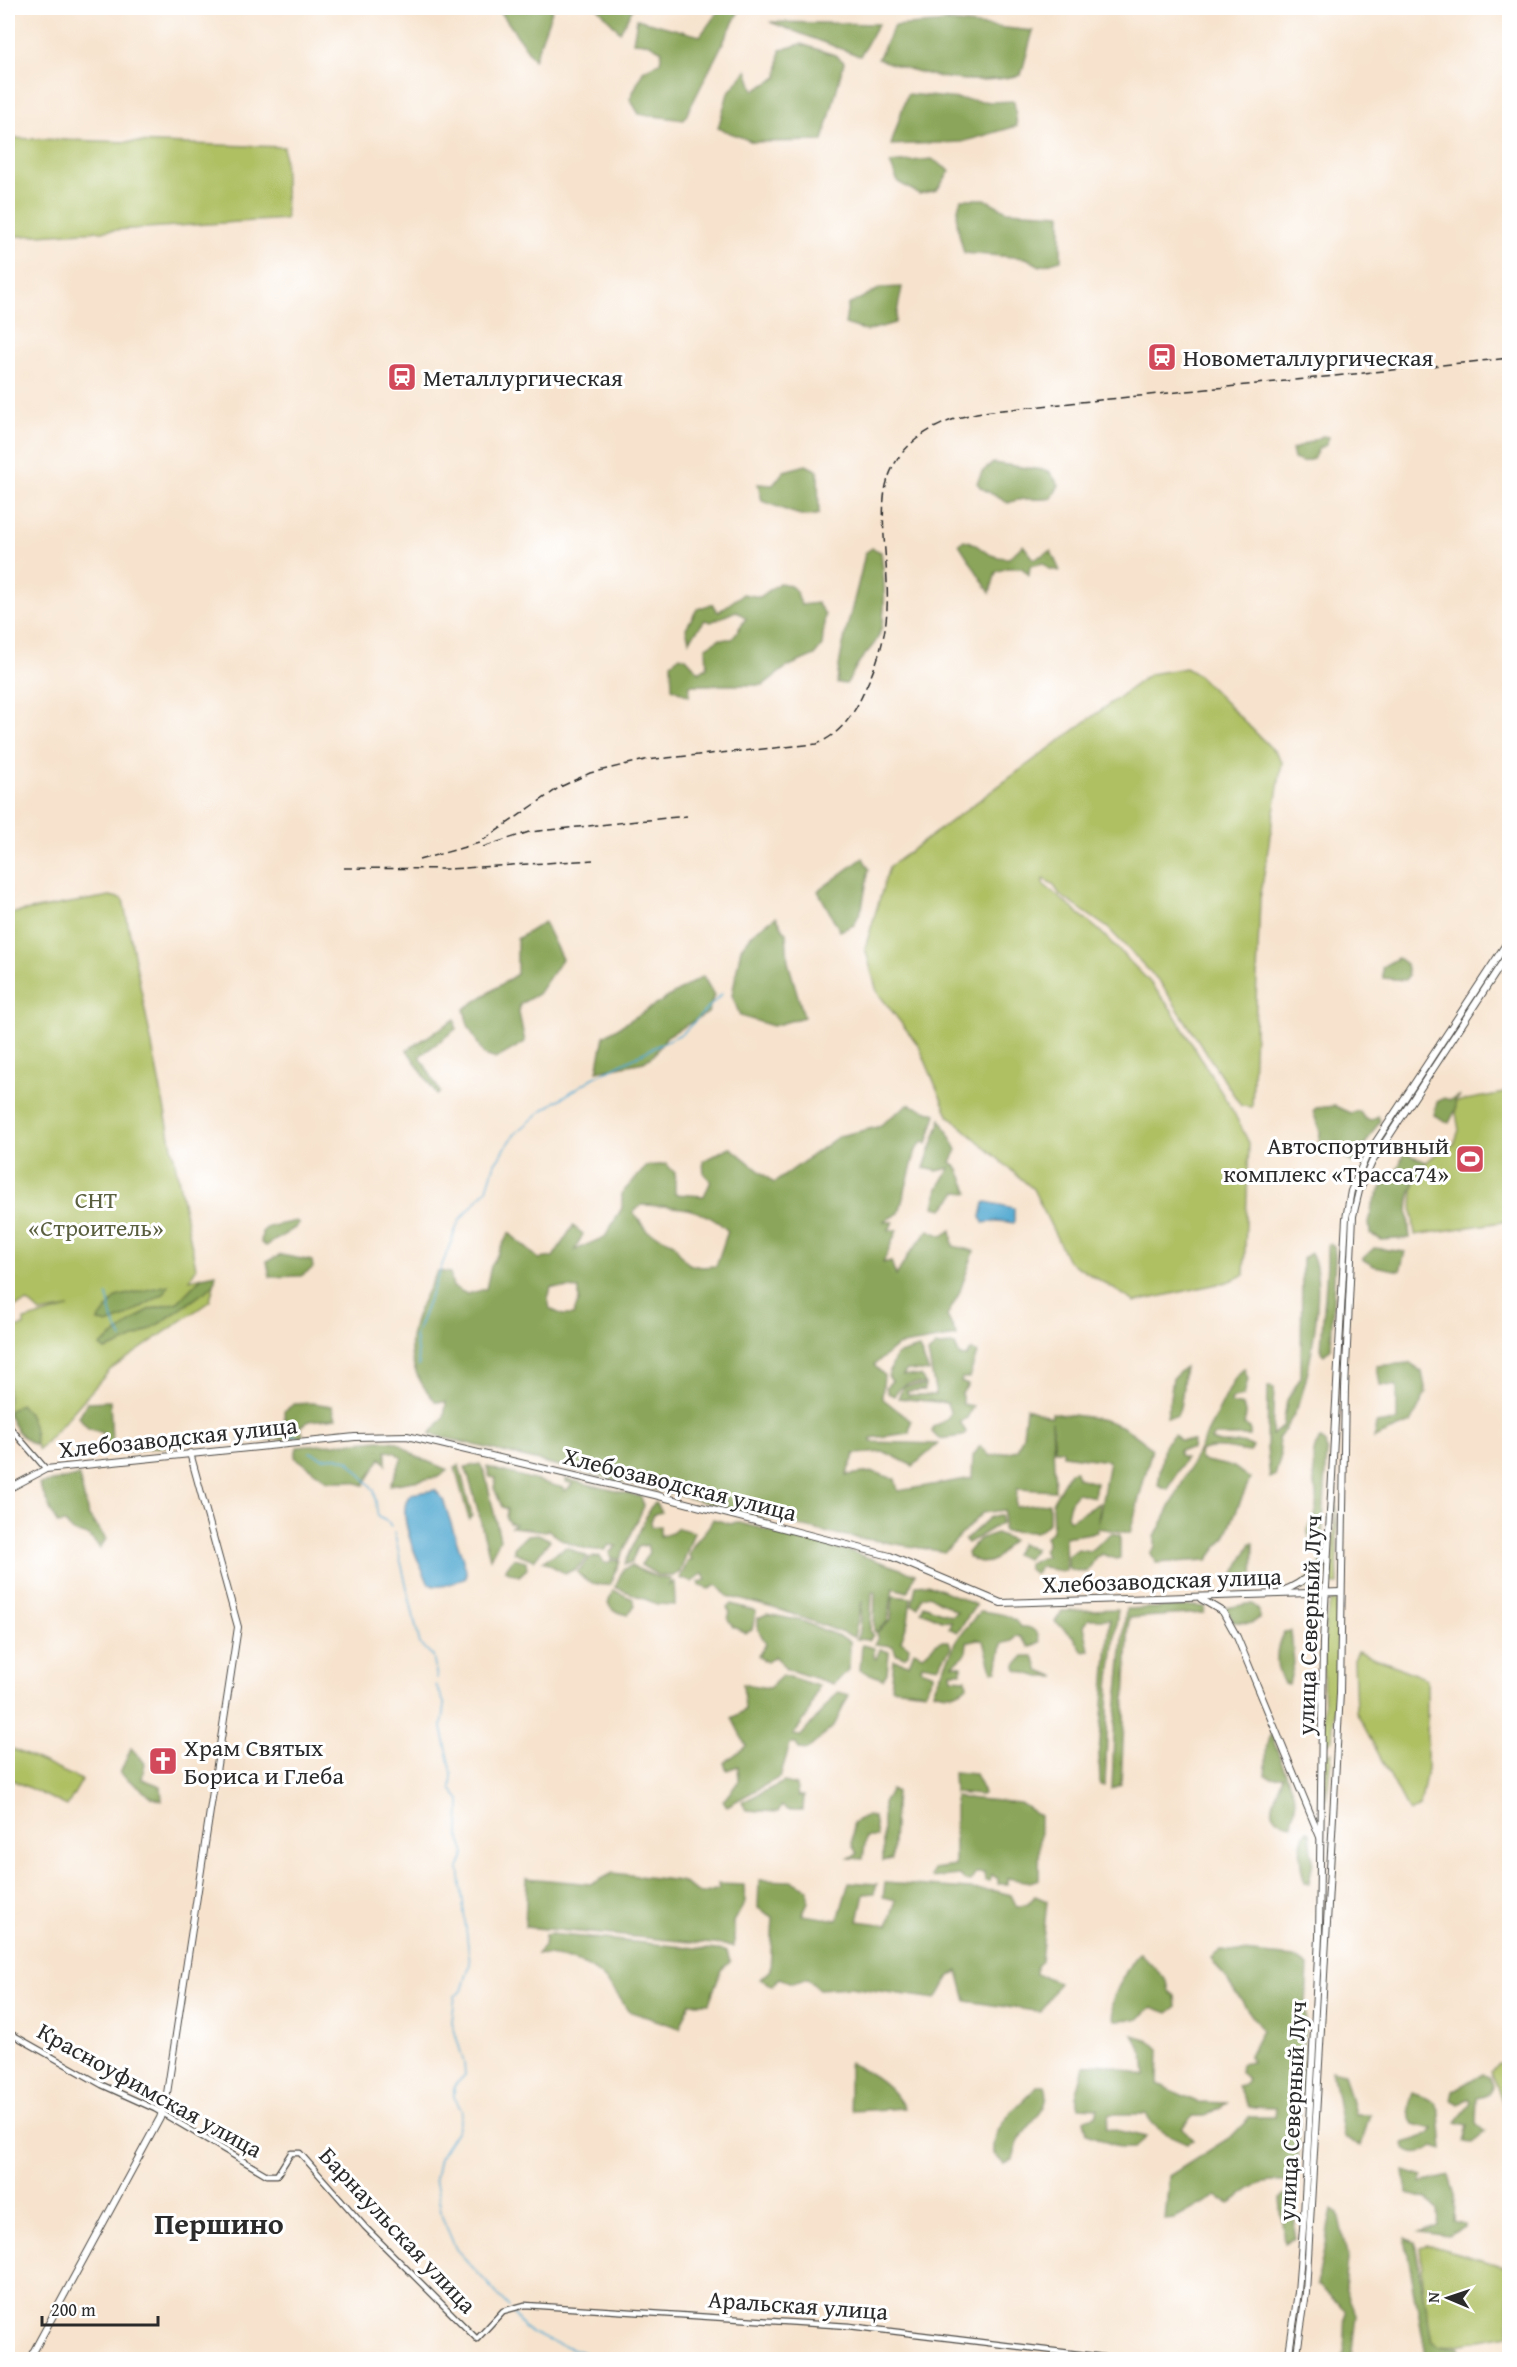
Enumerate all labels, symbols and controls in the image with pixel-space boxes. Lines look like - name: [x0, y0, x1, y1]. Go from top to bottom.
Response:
- place label: Новометаллургическая: [1183, 340, 1433, 375]
- station icon: Новометаллургическая: [1146, 341, 1178, 373]
- place label: Металлургическая: [423, 360, 623, 395]
- station icon: Металлургическая: [386, 361, 418, 393]
- place label: Автоспортивный комплекс «Трасса74»: [1223, 1128, 1449, 1191]
- sports icon: Автоспортивный комплекс «Трасса74»: [1454, 1143, 1486, 1175]
- park label: СНТ «Строитель»: [28, 1182, 164, 1245]
- street label: Хлебозаводская улица: [57, 1407, 300, 1467]
- street label: Хлебозаводская улица: [560, 1438, 801, 1530]
- street label: улица Северный Луч: [1288, 1514, 1330, 1737]
- street label: Хлебозаводская улица: [1042, 1558, 1283, 1602]
- place label: Храм Святых Бориса и Глеба: [184, 1730, 344, 1793]
- church icon: Храм Святых Бориса и Глеба: [147, 1745, 179, 1777]
- street label: улица Северный Луч: [1269, 2000, 1315, 2223]
- street label: Красноуфимская улица: [31, 2013, 269, 2167]
- street label: Барнаульская улица: [311, 2139, 485, 2322]
- district label: Першино: [154, 2201, 284, 2245]
- north arrow: [1418, 2268, 1478, 2328]
- street label: Аральская улица: [707, 2281, 890, 2329]
- scale bar: [42, 2289, 158, 2327]
- text: N: [1421, 2291, 1445, 2303]
- text: 200 m: [51, 2296, 96, 2323]

